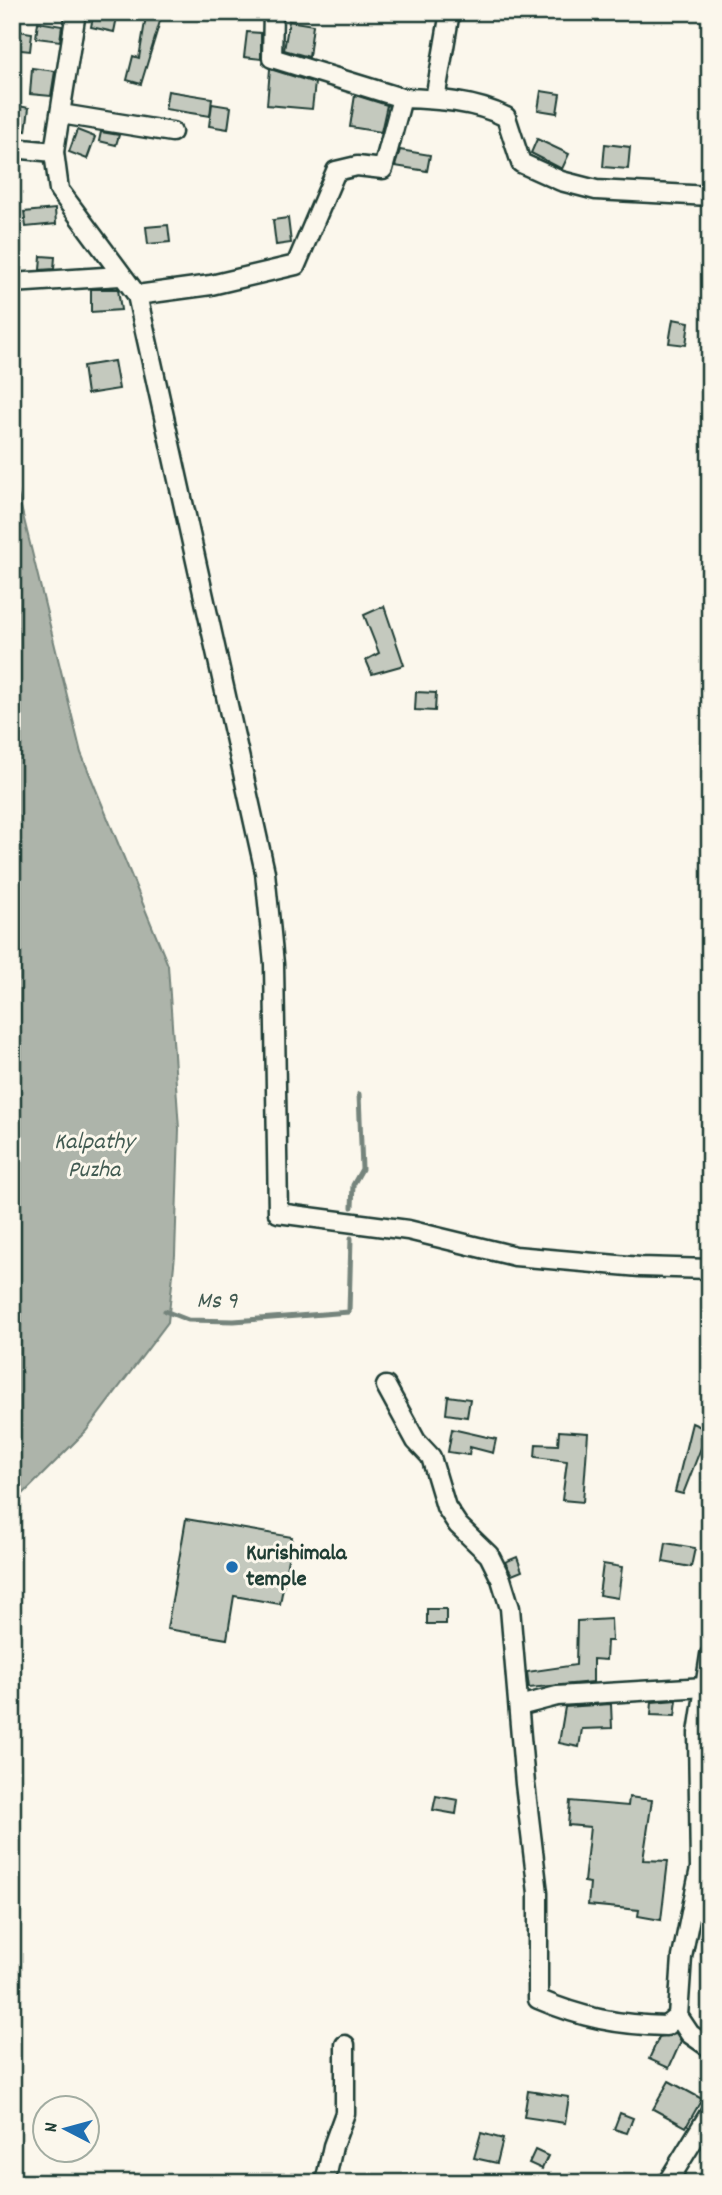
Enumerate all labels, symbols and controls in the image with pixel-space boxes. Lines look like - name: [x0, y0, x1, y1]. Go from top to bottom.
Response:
- water label: Kalpathy Puzha: [54, 1126, 137, 1188]
- water label: Ms 9: [196, 1285, 239, 1319]
- place label: Kurishimala temple: [246, 1538, 348, 1597]
- marker: Kurishimala temple: [224, 1559, 240, 1575]
- north arrow: [32, 2094, 102, 2164]
- text: N: [39, 2122, 66, 2134]

